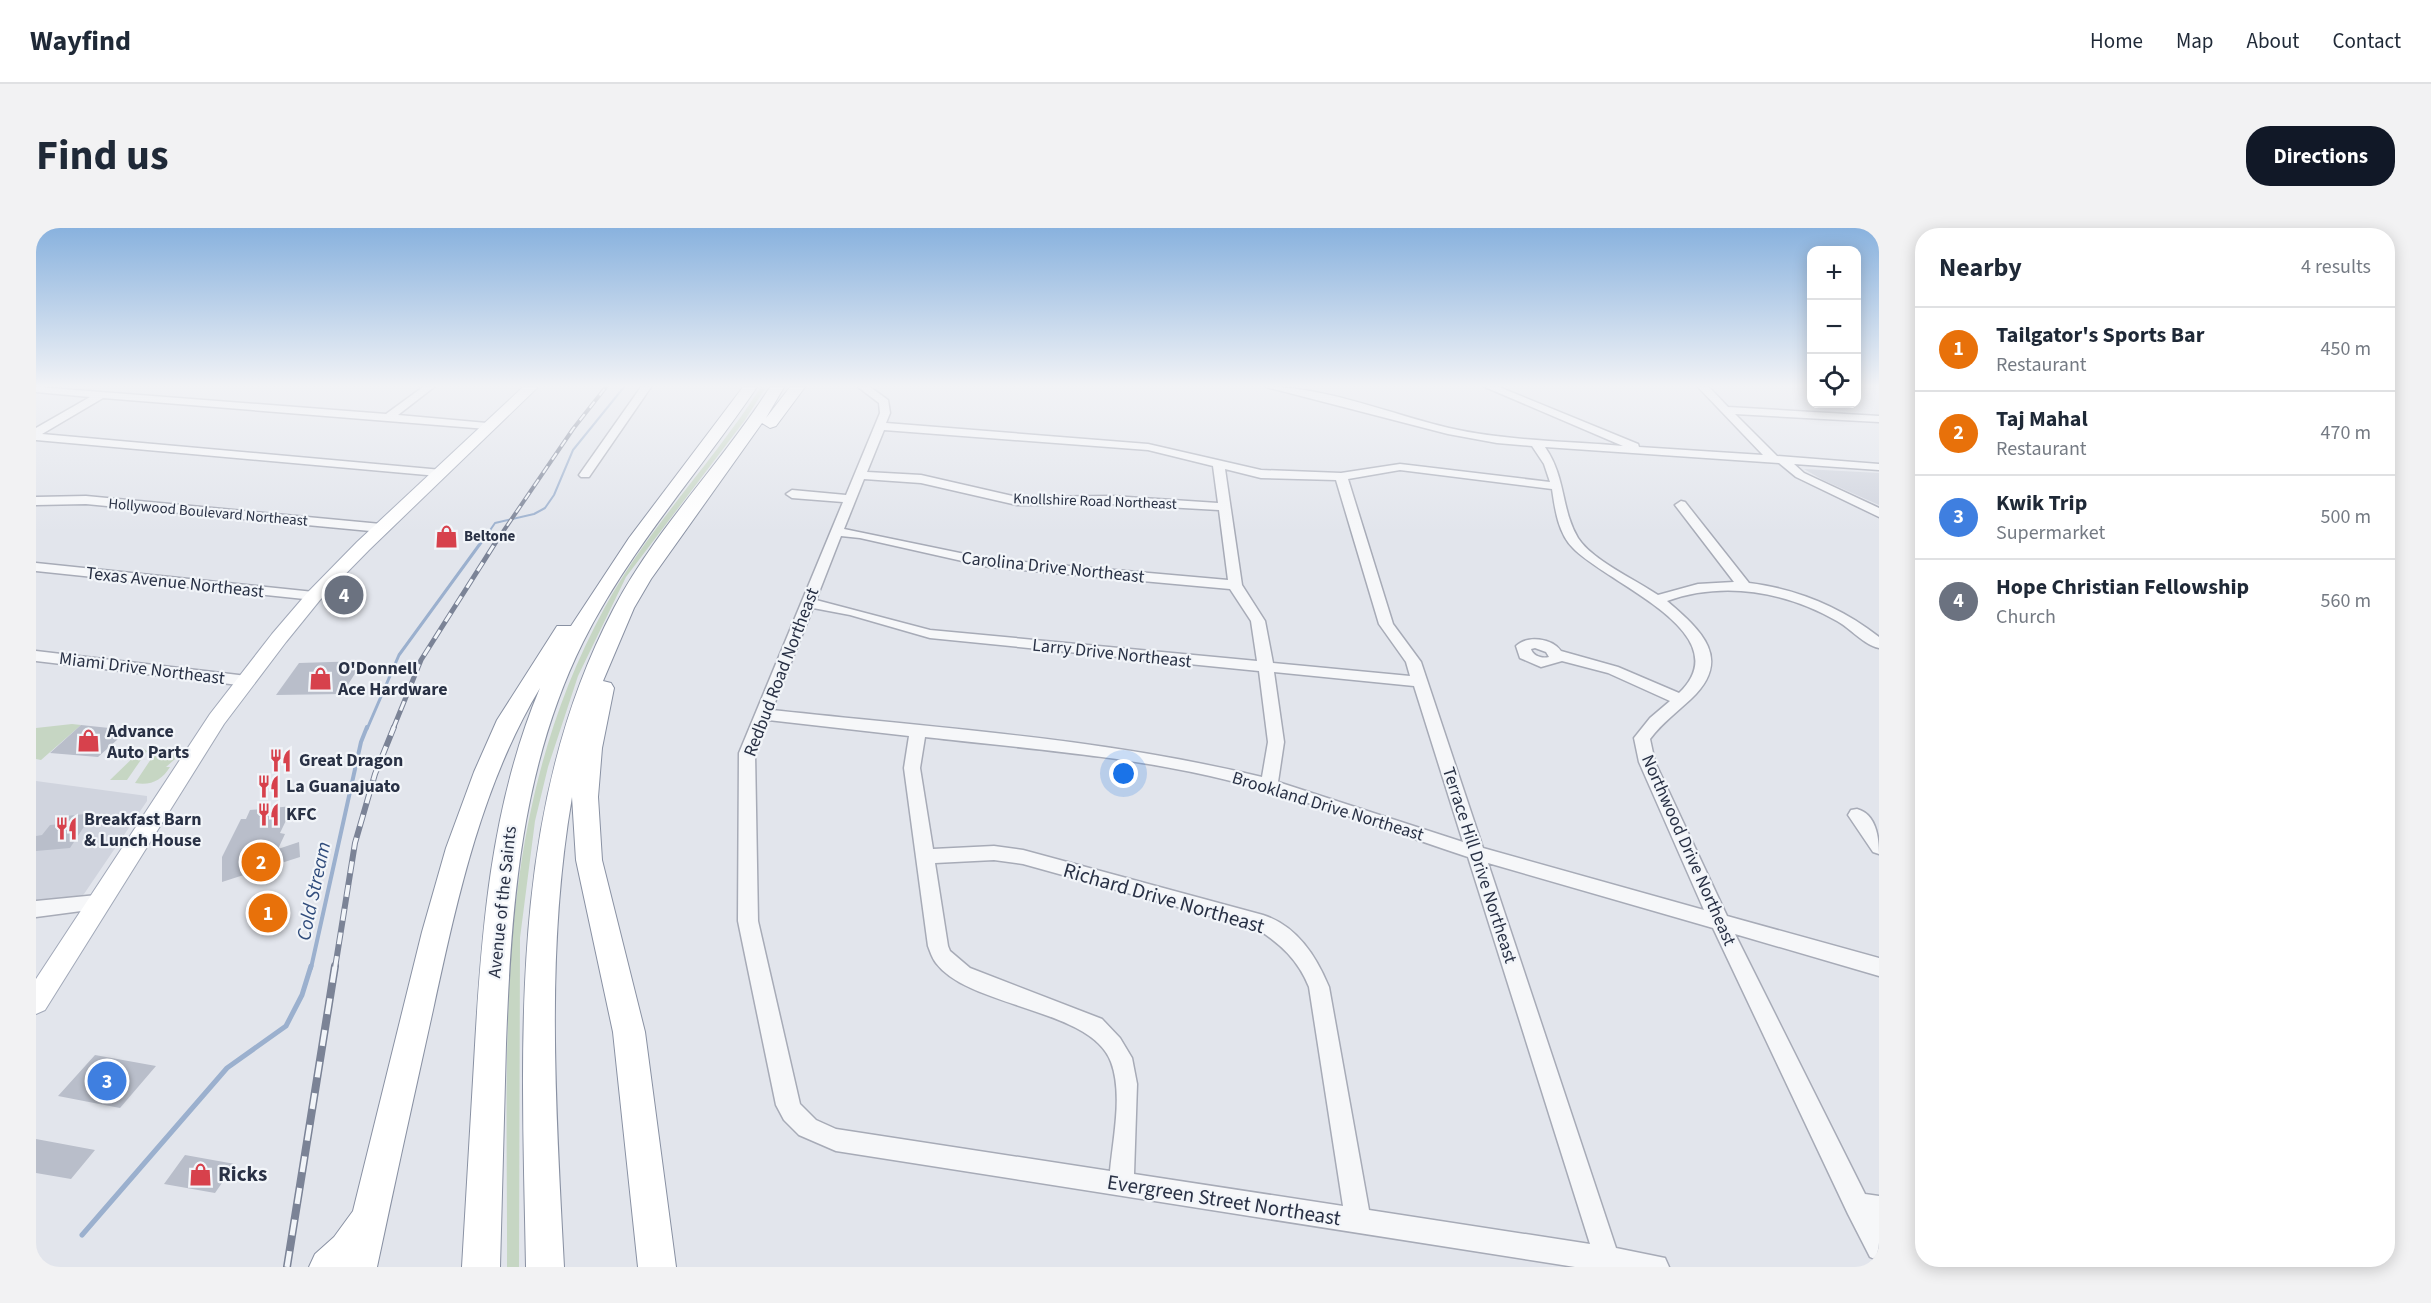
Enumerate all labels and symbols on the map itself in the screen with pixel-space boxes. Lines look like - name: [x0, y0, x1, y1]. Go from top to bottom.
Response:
- street label: Knollshire Road Northeast: [1013, 488, 1177, 515]
- street label: Hollywood Boulevard Northeast: [107, 493, 309, 532]
- shop icon: Beltone: [433, 523, 459, 549]
- place label: Beltone: [464, 526, 516, 547]
- street label: Carolina Drive Northeast: [960, 545, 1146, 590]
- street label: Texas Avenue Northeast: [85, 561, 265, 604]
- pin: 4: [324, 572, 364, 617]
- street label: Redbud Road Northeast: [738, 584, 825, 760]
- street label: Larry Drive Northeast: [1031, 633, 1193, 674]
- street label: Miami Drive Northeast: [58, 646, 226, 691]
- place label: O'Donnell Ace Hardware: [337, 656, 448, 702]
- shop icon: O'Donnell Ace Hardware: [307, 665, 333, 691]
- place label: Advance Auto Parts: [106, 719, 189, 765]
- shop icon: Advance Auto Parts: [76, 728, 102, 754]
- restaurant icon: Great Dragon: [268, 747, 294, 773]
- place label: Great Dragon: [299, 748, 403, 773]
- street label: Northwood Drive Northeast: [1635, 751, 1742, 950]
- your location: [1109, 759, 1138, 788]
- street label: Terrace Hill Drive Northeast: [1436, 764, 1523, 966]
- street label: Brookland Drive Northeast: [1229, 765, 1427, 848]
- restaurant icon: La Guanajuato: [255, 773, 281, 799]
- place label: La Guanajuato: [286, 774, 400, 799]
- restaurant icon: KFC: [255, 801, 281, 827]
- place label: KFC: [286, 802, 317, 827]
- place label: Breakfast Barn & Lunch House: [84, 807, 202, 853]
- restaurant icon: Breakfast Barn & Lunch House: [53, 816, 79, 842]
- street label: Avenue of the Saints: [482, 825, 523, 979]
- water label: Cold Stream: [290, 839, 338, 943]
- pin: 2: [242, 840, 280, 884]
- street label: Richard Drive Northeast: [1060, 855, 1268, 941]
- pin: 1: [248, 890, 288, 936]
- pin: 3: [88, 1058, 126, 1104]
- place label: Ricks: [218, 1159, 267, 1189]
- shop icon: Ricks: [187, 1161, 213, 1187]
- street label: Evergreen Street Northeast: [1105, 1167, 1343, 1233]

